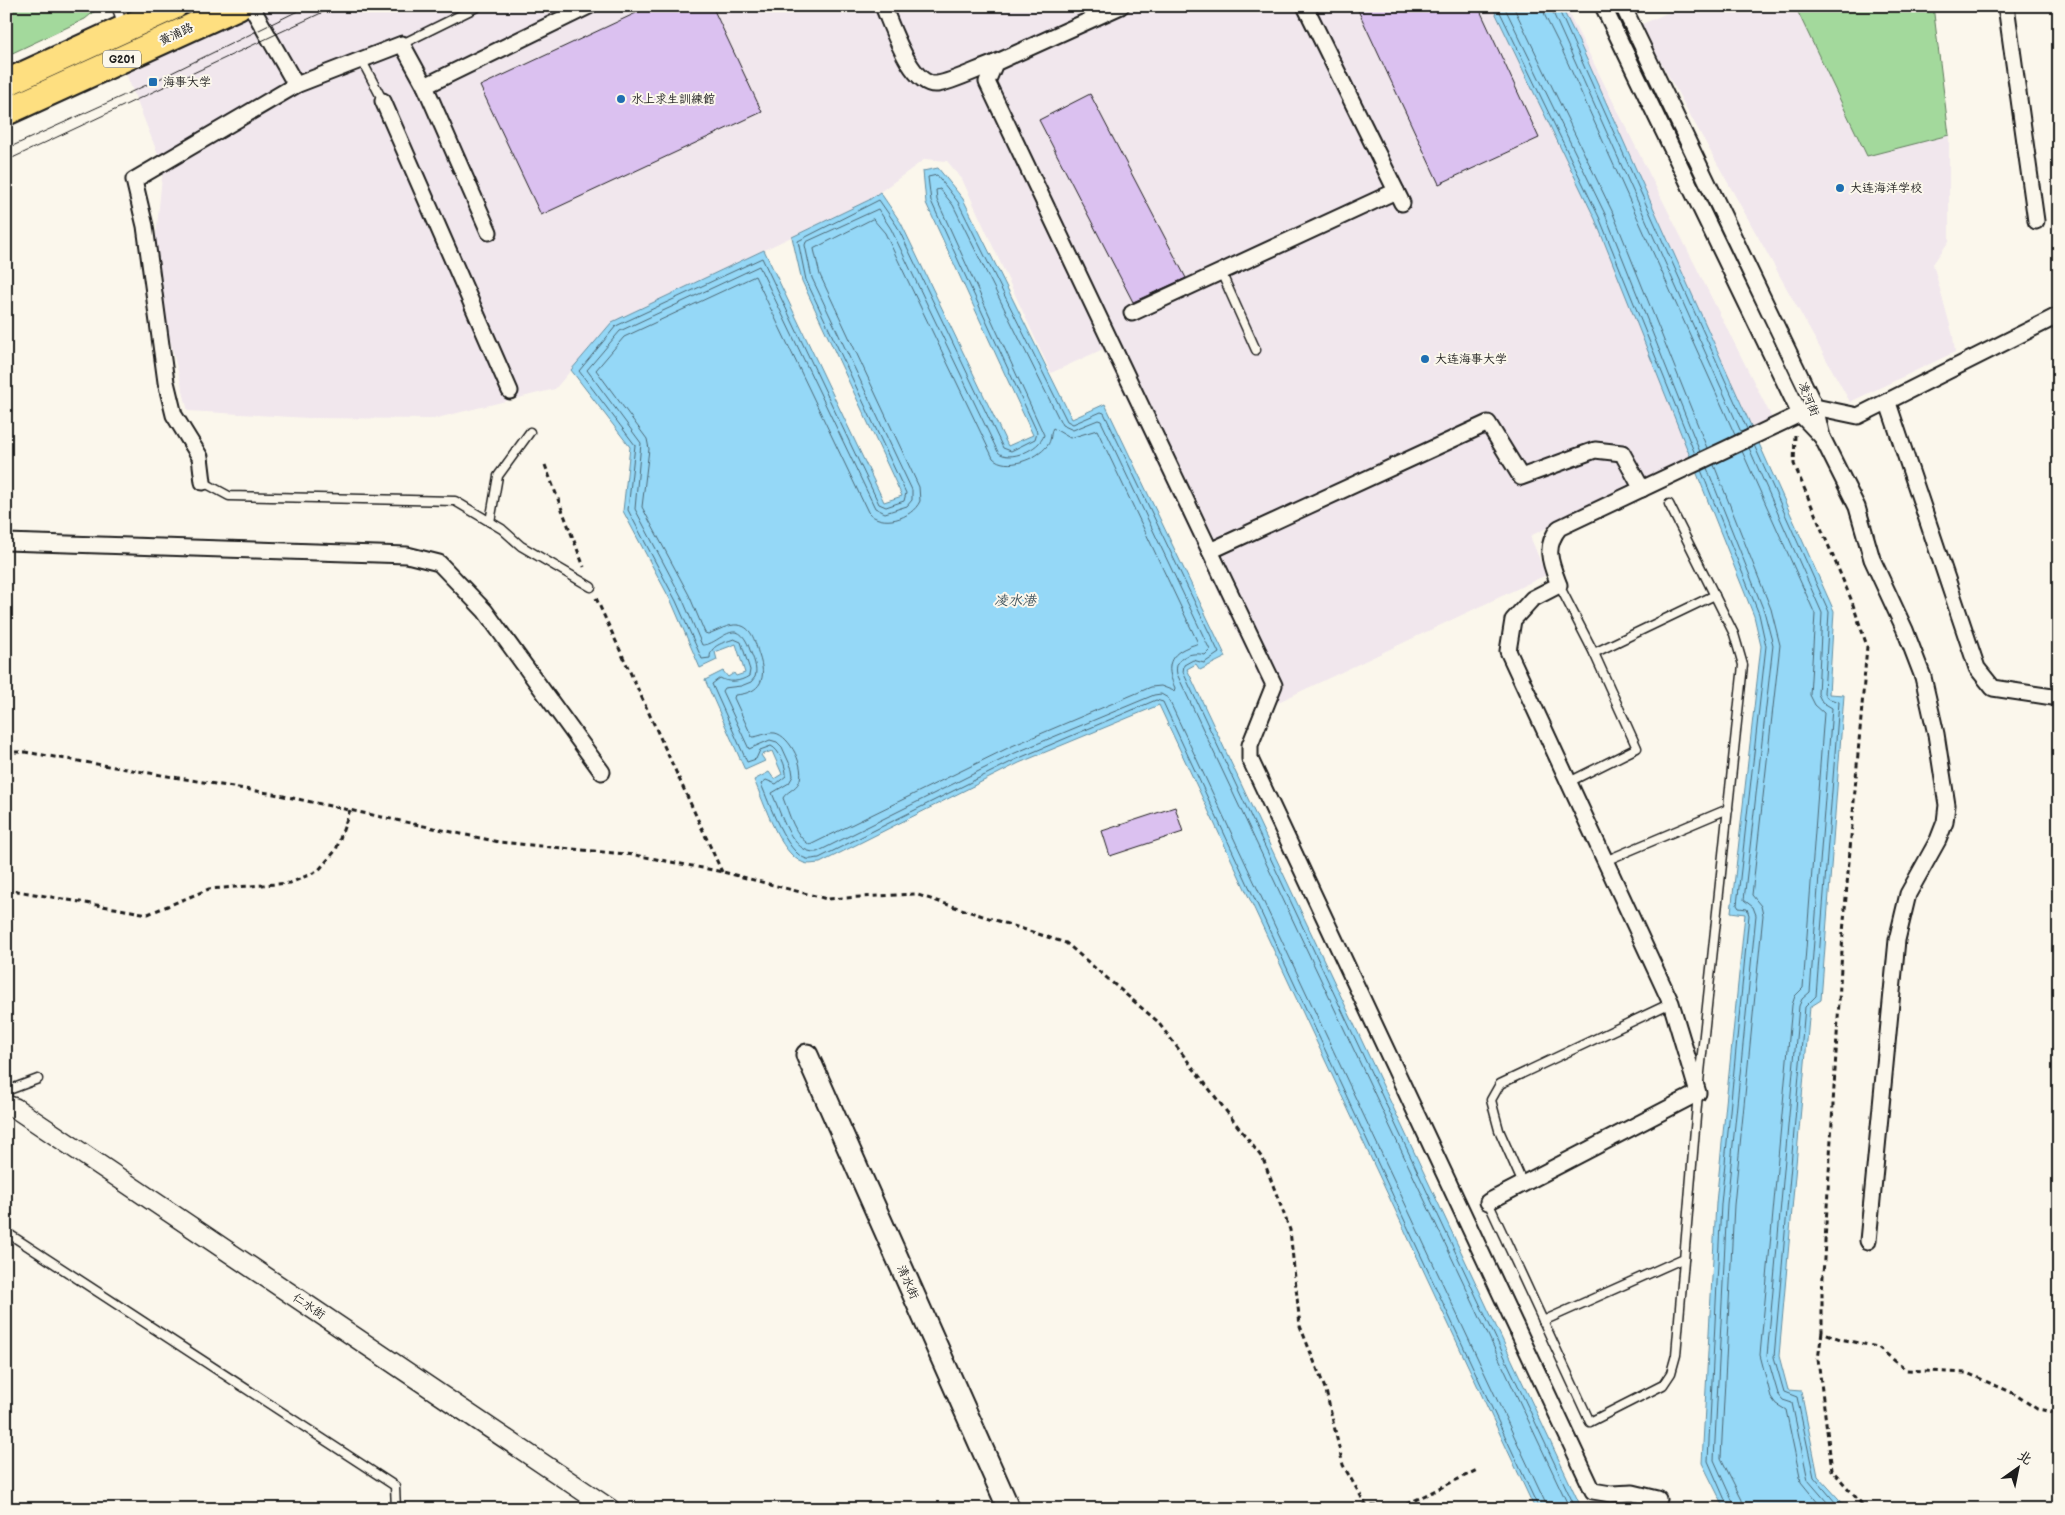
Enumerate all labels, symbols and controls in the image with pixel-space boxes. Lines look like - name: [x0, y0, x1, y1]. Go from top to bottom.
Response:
- street label: 黄浦路: [157, 20, 196, 49]
- road number: G201: [103, 51, 141, 68]
- place label: 海事大学: [163, 75, 211, 90]
- marker: 海事大学: [147, 76, 159, 88]
- place label: 水上求生訓練館: [631, 92, 715, 107]
- marker: 水上求生訓練館: [615, 93, 627, 105]
- place label: 大连海洋学校: [1850, 181, 1922, 196]
- marker: 大连海洋学校: [1834, 182, 1846, 194]
- place label: 大连海事大学: [1435, 352, 1507, 367]
- marker: 大连海事大学: [1419, 353, 1431, 365]
- street label: 凌河街: [1795, 380, 1822, 419]
- water label: 凌水港: [994, 592, 1038, 609]
- street label: 清水街: [893, 1263, 922, 1302]
- street label: 仁水街: [290, 1290, 328, 1323]
- north arrow: [1992, 1442, 2042, 1492]
- text: 北: [2014, 1447, 2035, 1468]

